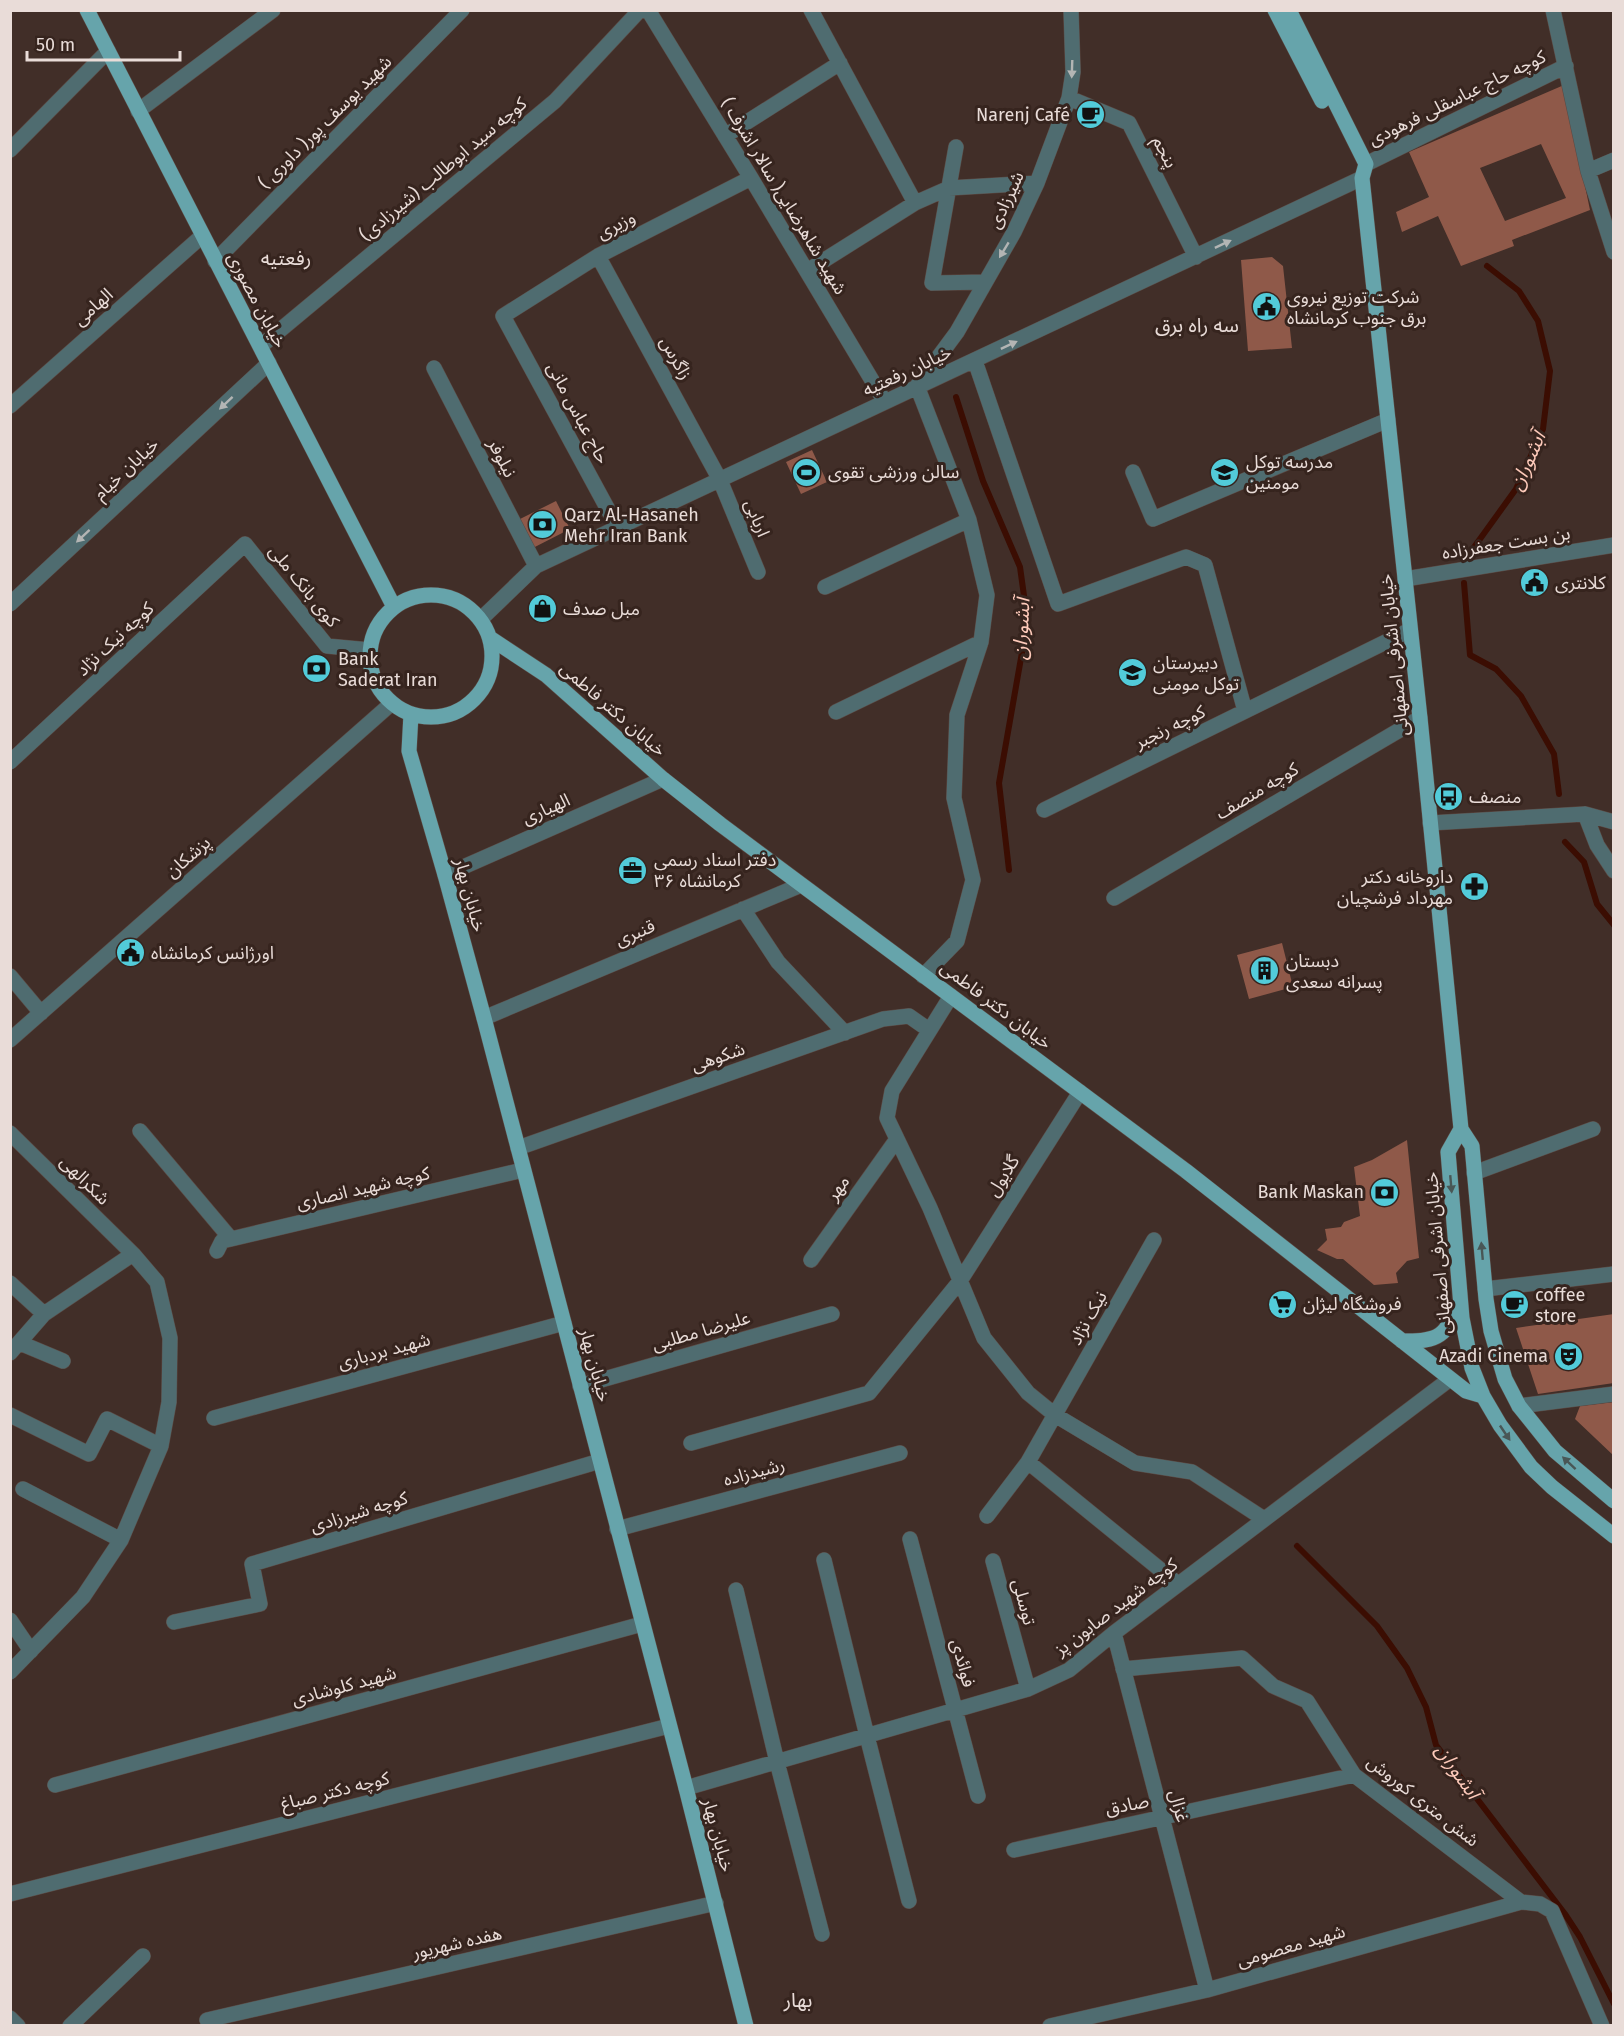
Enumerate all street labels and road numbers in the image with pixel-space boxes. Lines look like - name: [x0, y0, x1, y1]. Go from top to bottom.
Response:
- street label: کوچه حاج عباسقلی فرهودی: [1365, 45, 1551, 152]
- street label: شهید یوسف پور( داوری ): [254, 51, 396, 193]
- street label: کوچه سید ابوطالب (شیرزادی): [355, 92, 532, 246]
- street label: شهید شاهرضایی( سالار اشرف ): [716, 94, 852, 298]
- street label: پنجم: [1146, 132, 1182, 173]
- street label: شیرزادی: [983, 168, 1029, 232]
- street label: وزیری: [593, 206, 639, 244]
- street label: خیابان مصوری: [223, 248, 291, 352]
- street label: الهامی: [69, 283, 117, 331]
- street label: زاگرس: [655, 332, 697, 384]
- street label: خیابان رفعتیه: [859, 341, 955, 401]
- street label: حاج عباس مانی: [540, 358, 614, 468]
- street label: خیابان خیام: [89, 433, 165, 507]
- street label: نیلوفر: [483, 434, 521, 481]
- street label: اربابی: [740, 496, 774, 540]
- street label: بن بست جعفرزاده: [1440, 522, 1572, 564]
- street label: کوی بانک ملی: [264, 540, 344, 632]
- street label: خیابان اشرفی اصفهانی: [1375, 573, 1413, 737]
- street label: کوچه نیک نژاد: [72, 597, 159, 681]
- street label: خیابان دکتر فاطمی: [555, 657, 671, 761]
- street label: کوچه رنجبر: [1130, 700, 1209, 754]
- street label: کوچه منصف: [1212, 757, 1303, 824]
- street label: الهیاری: [519, 789, 573, 829]
- street label: پزشکان: [161, 831, 215, 883]
- street label: خیابان بهار: [449, 855, 490, 934]
- street label: قنبری: [612, 915, 658, 951]
- street label: خیابان دکتر فاطمی: [936, 956, 1056, 1054]
- street label: شکوهی: [688, 1038, 748, 1076]
- street label: شکرالهی: [56, 1151, 114, 1209]
- street label: گلایول: [982, 1151, 1024, 1201]
- street label: کوچه شهید انصاری: [294, 1162, 432, 1214]
- street label: مهر: [821, 1171, 854, 1206]
- street label: خیابان اشرفی اصفهانی: [1420, 1171, 1456, 1335]
- street label: نیک نژاد: [1064, 1287, 1112, 1349]
- street label: علیرضا مطلبی: [649, 1306, 753, 1356]
- street label: خیابان بهار: [574, 1325, 615, 1404]
- street label: شهید بردباری: [335, 1328, 433, 1374]
- street label: رشیدزاده: [721, 1453, 787, 1491]
- street label: کوچه شیرزادی: [308, 1487, 411, 1537]
- street label: کوچه شهید صابون پز: [1049, 1553, 1183, 1661]
- street label: توسلی: [1007, 1577, 1041, 1627]
- street label: فوائدی: [946, 1637, 980, 1689]
- street label: شهید کلوشادی: [289, 1661, 399, 1711]
- street label: شش متری کوروش: [1363, 1751, 1483, 1851]
- street label: کوچه دکتر صباغ: [278, 1767, 393, 1818]
- street label: غزال: [1164, 1787, 1194, 1825]
- street label: صادق: [1103, 1790, 1151, 1820]
- street label: خیابان بهار: [697, 1795, 738, 1874]
- street label: شهید معصومی: [1234, 1920, 1348, 1972]
- street label: هفده شهریور: [409, 1922, 504, 1964]

